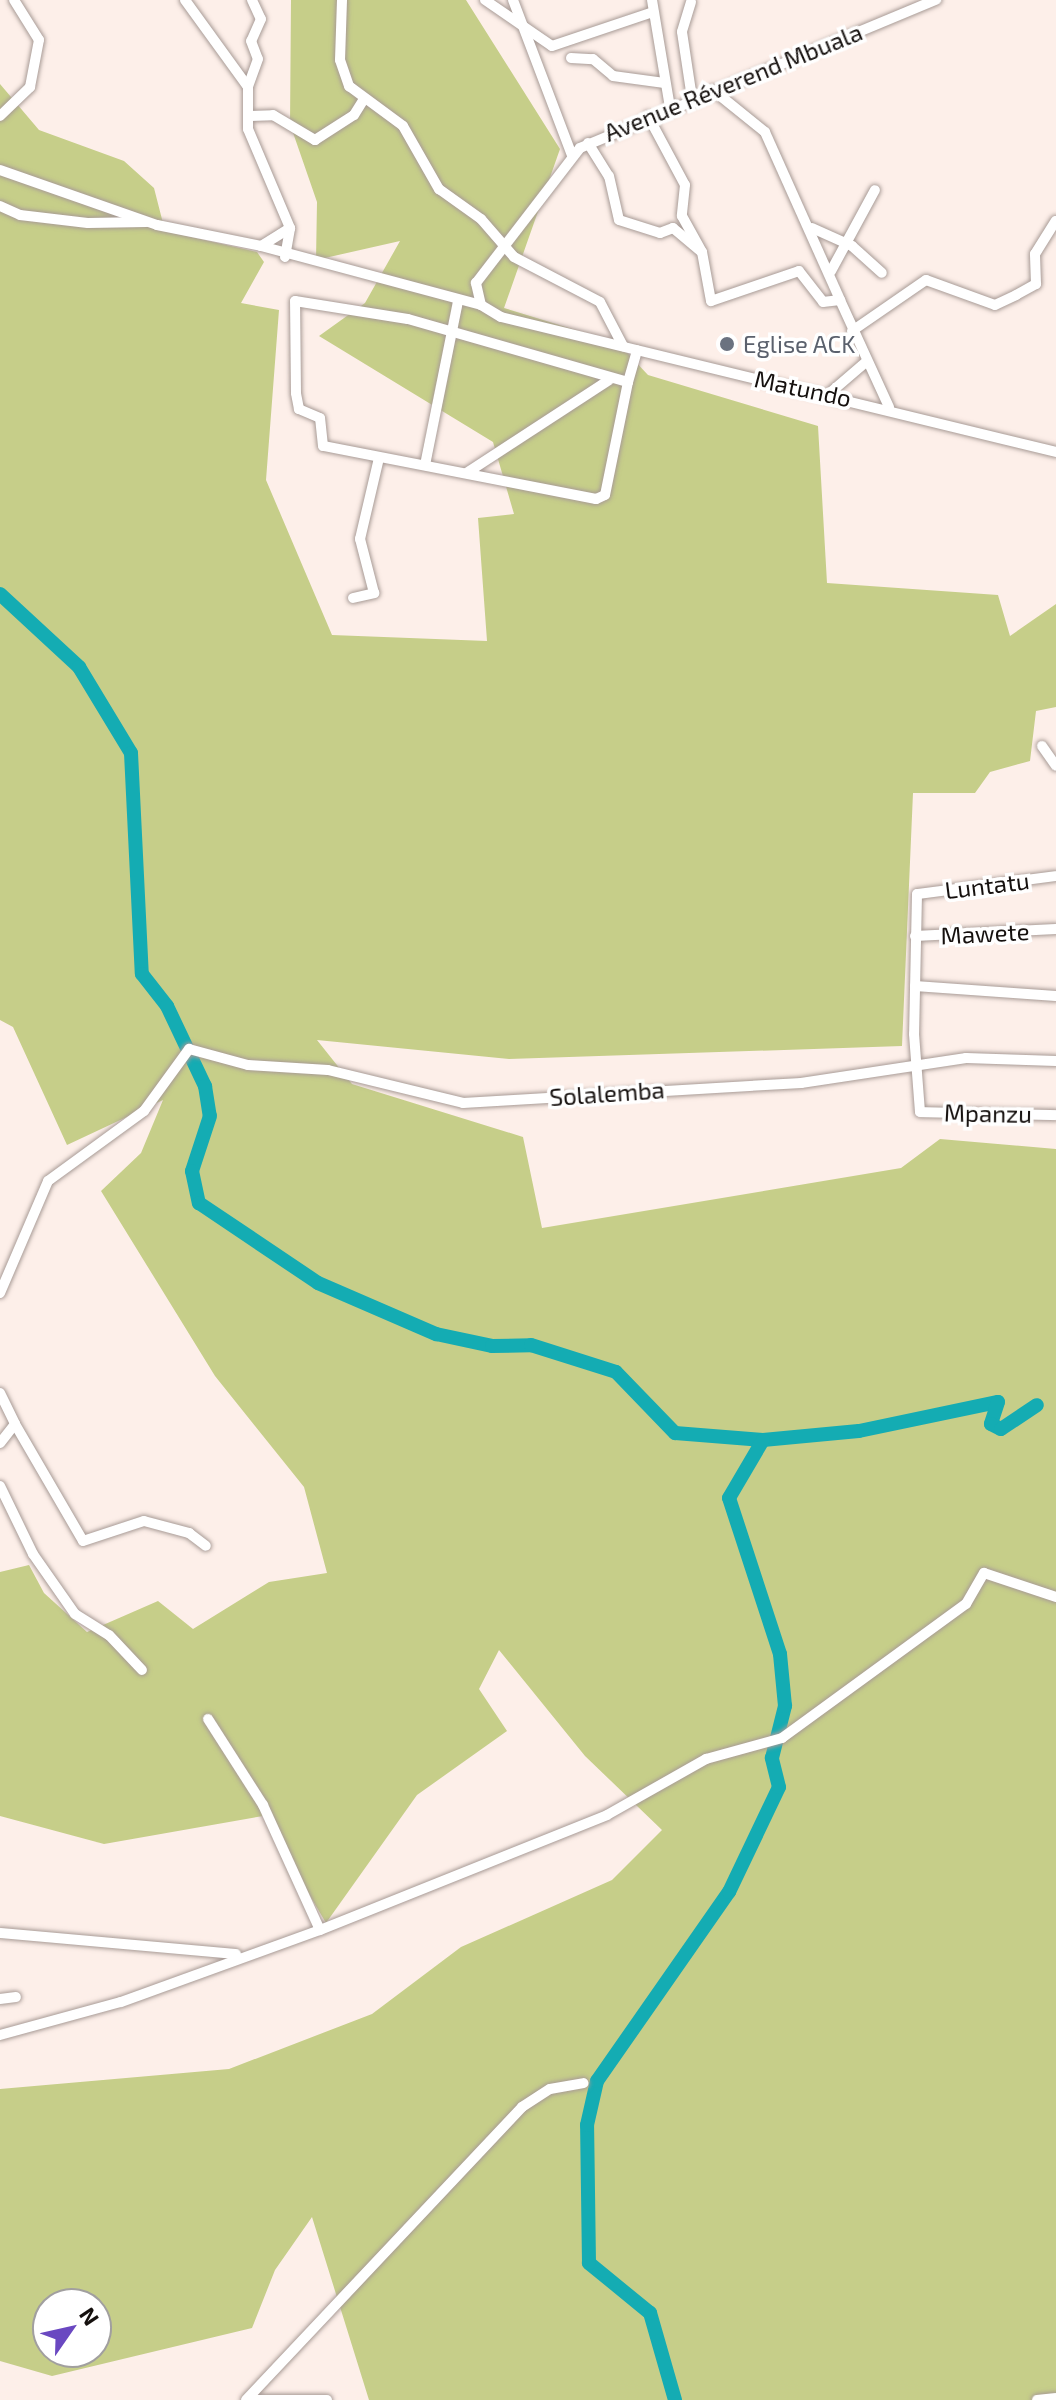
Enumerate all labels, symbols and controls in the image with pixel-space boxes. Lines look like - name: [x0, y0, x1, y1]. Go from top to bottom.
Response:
- street label: Avenue Réverend Mbuala: [600, 17, 866, 147]
- place label: Eglise ACK: [743, 330, 856, 358]
- marker: Eglise ACK: [718, 335, 736, 353]
- street label: Matundo: [752, 364, 854, 412]
- street label: Luntatu: [943, 866, 1031, 904]
- street label: Mawete: [940, 916, 1030, 950]
- street label: Solalemba: [548, 1075, 666, 1111]
- street label: Mpanzu: [944, 1098, 1032, 1128]
- north arrow: [32, 2288, 112, 2368]
- text: N: [75, 2302, 105, 2330]

